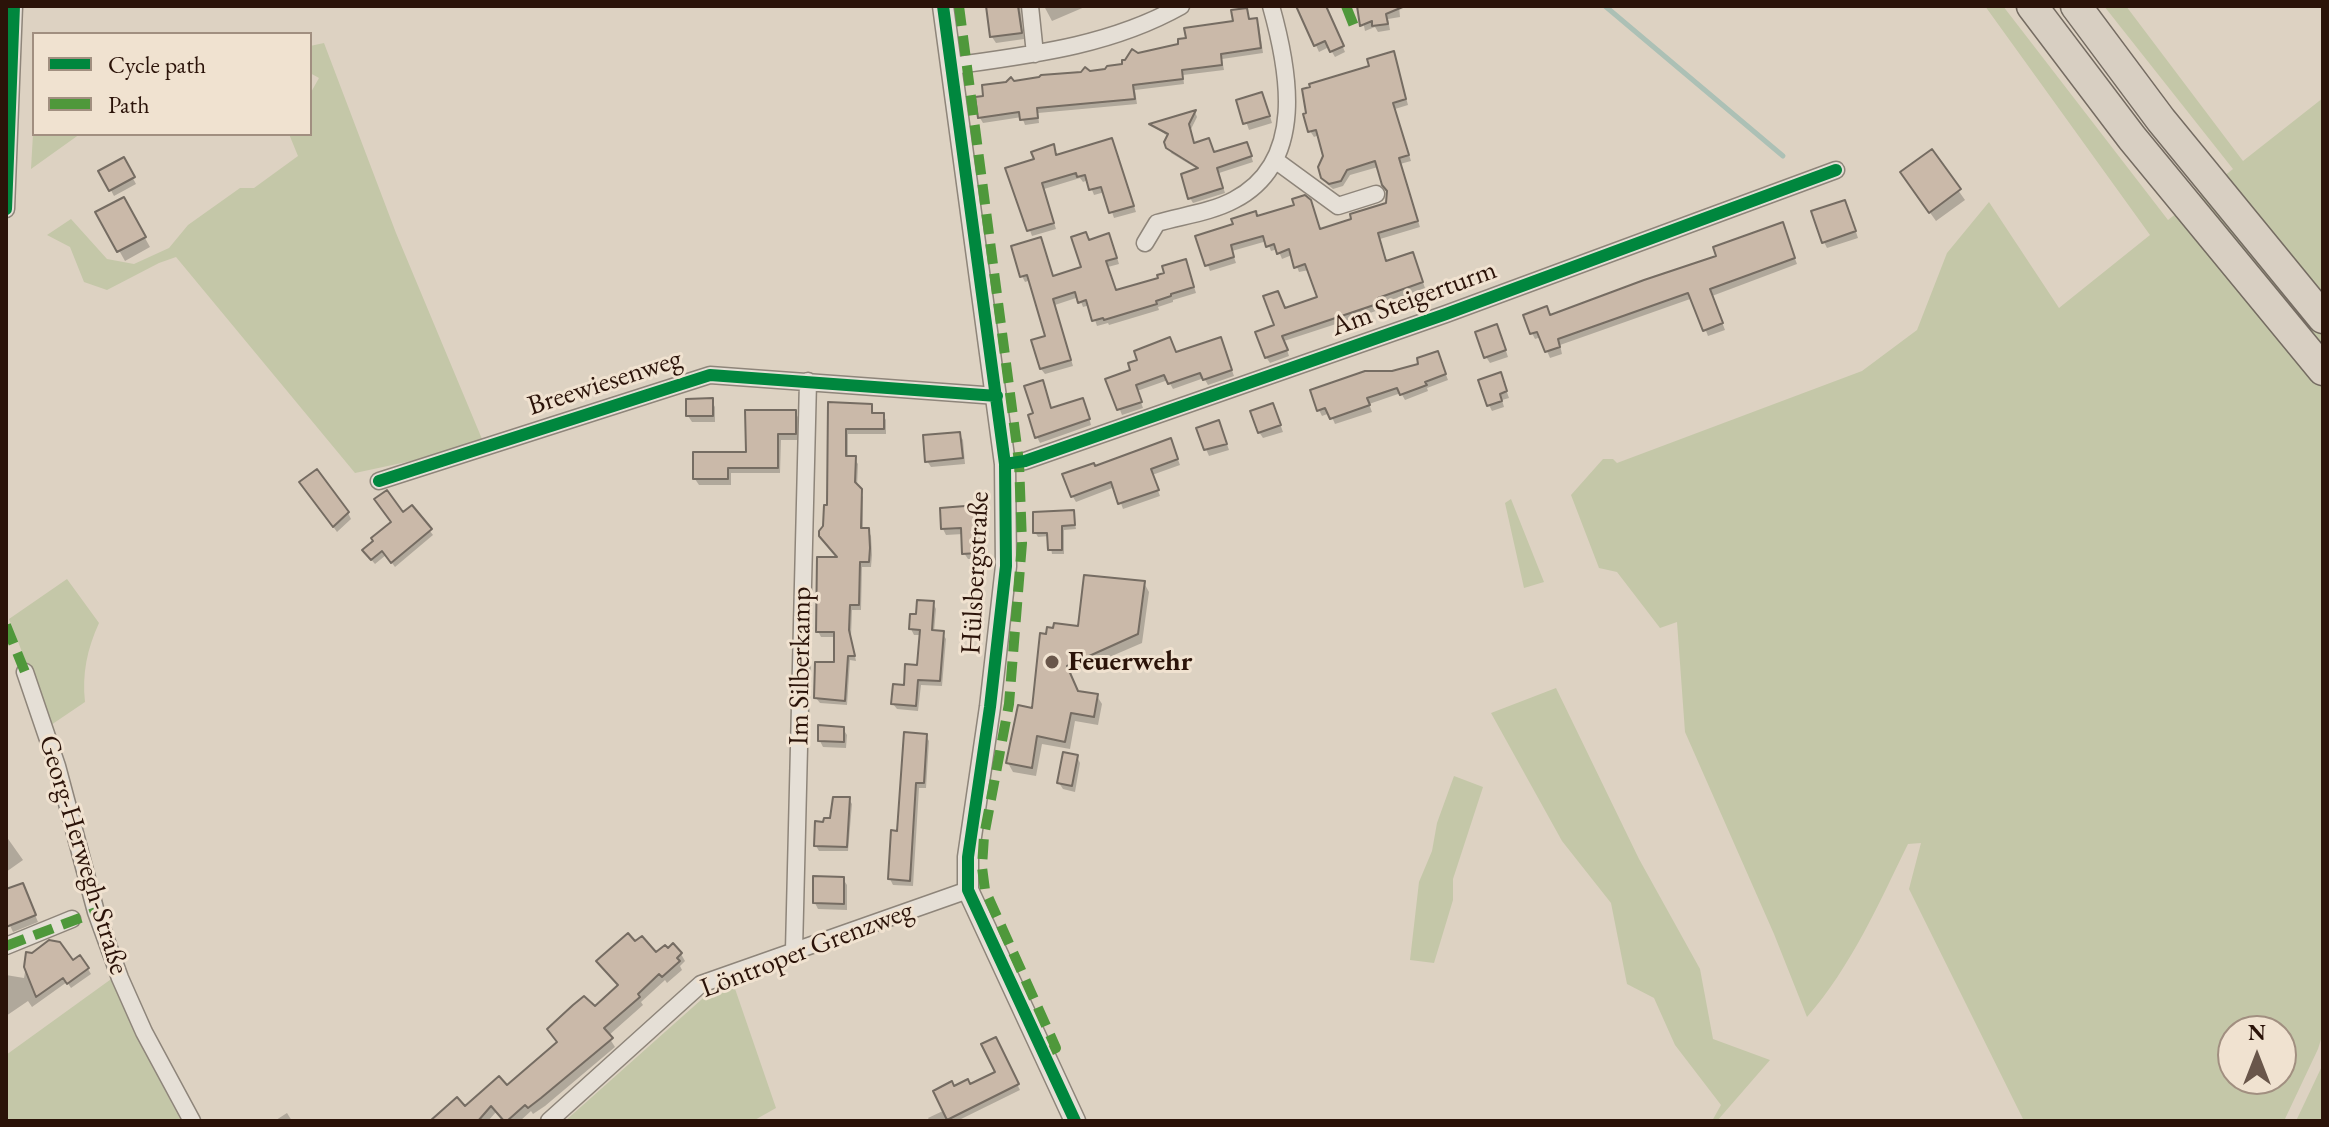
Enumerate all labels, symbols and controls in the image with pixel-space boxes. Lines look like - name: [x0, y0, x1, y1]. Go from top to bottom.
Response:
- legend: [32, 32, 312, 136]
- text: Cycle path: [108, 49, 206, 80]
- text: Path: [108, 89, 150, 120]
- street label: Am Steigerturm: [1327, 254, 1501, 344]
- street label: Breewiesenweg: [524, 342, 686, 424]
- street label: Hülsbergstraße: [955, 491, 997, 655]
- street label: Im Silberkamp: [783, 586, 819, 746]
- place label: Feuerwehr: [1068, 645, 1192, 679]
- marker: Feuerwehr: [1043, 653, 1061, 671]
- street label: Georg-Herwegh-Straße: [31, 731, 135, 979]
- street label: Löntroper Grenzweg: [696, 894, 918, 1006]
- north arrow: [2217, 1015, 2297, 1095]
- text: N: [2248, 1018, 2266, 1047]

